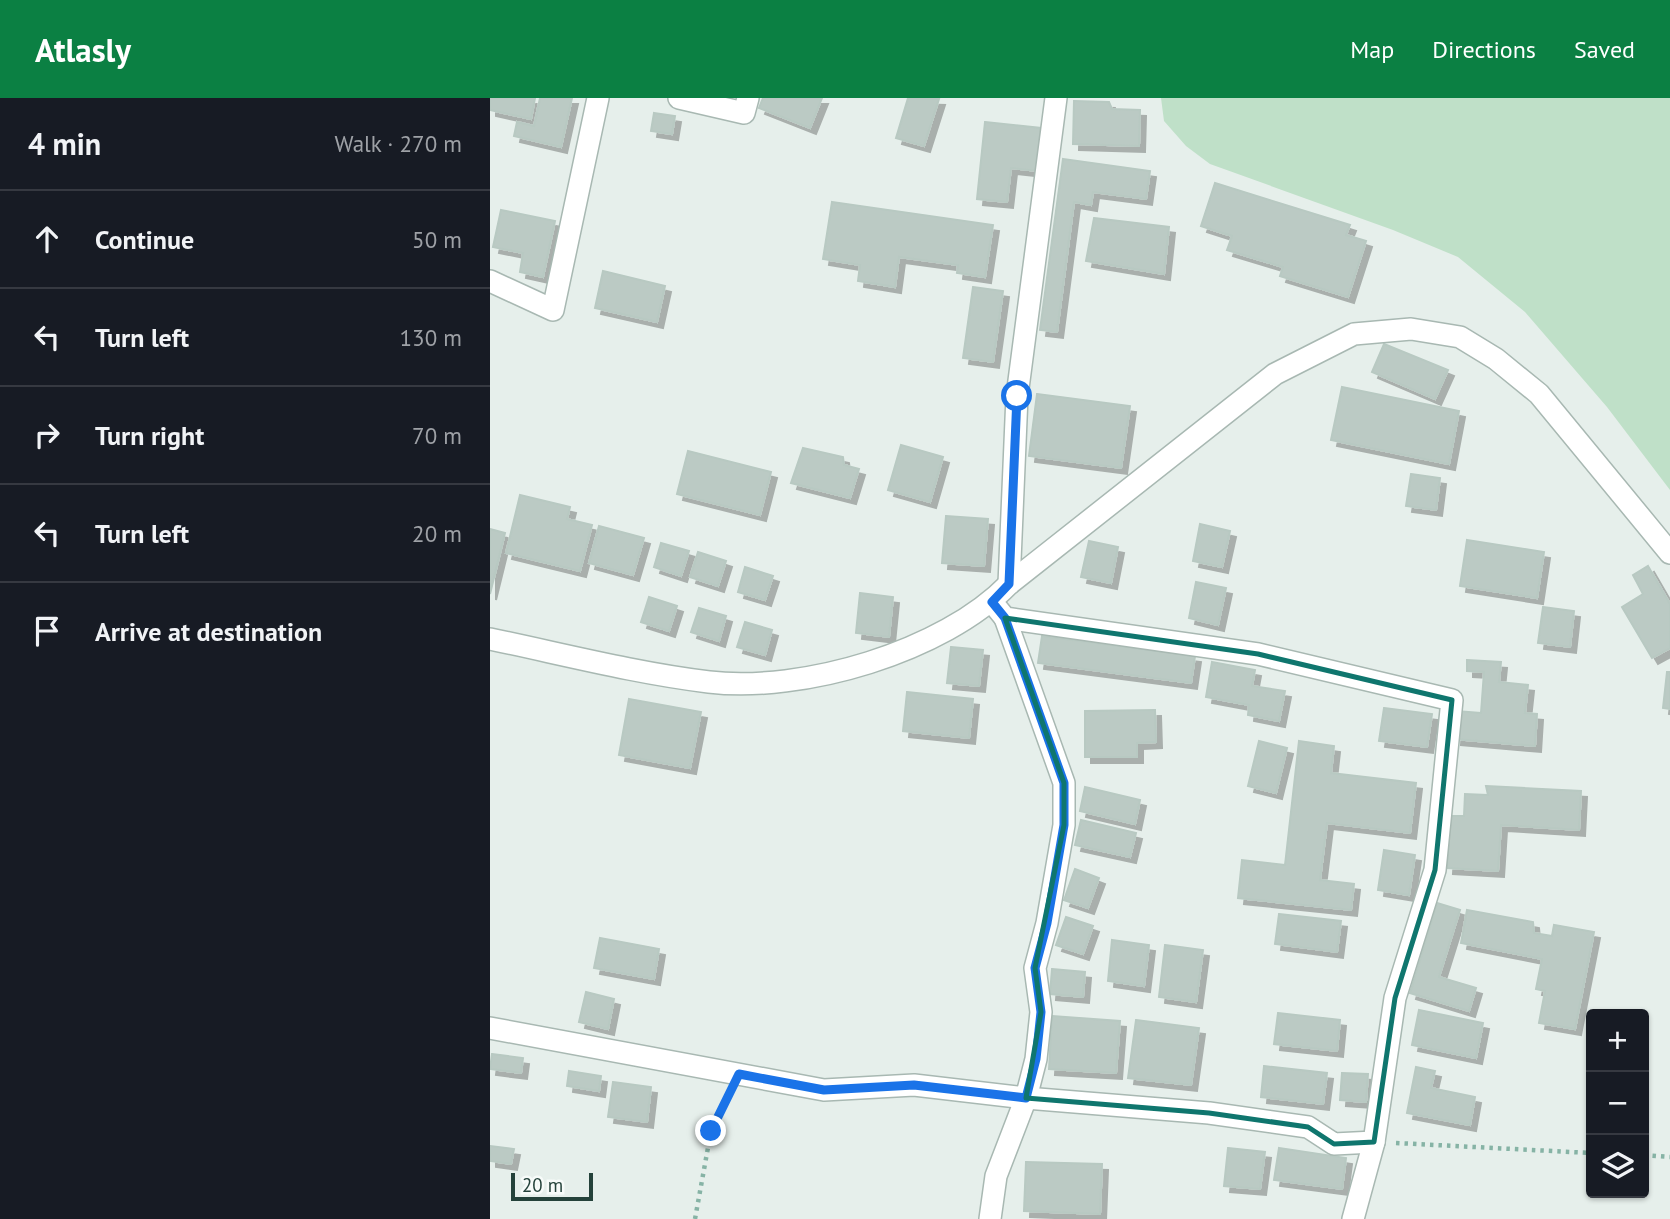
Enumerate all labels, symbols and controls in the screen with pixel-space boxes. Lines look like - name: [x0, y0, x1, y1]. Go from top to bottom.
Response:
- text: Atlasly: [35, 28, 131, 71]
- text: Map: [1350, 34, 1394, 65]
- text: Directions: [1432, 34, 1536, 65]
- text: Saved: [1574, 34, 1635, 65]
- text: 4 min: [28, 124, 101, 163]
- text: Walk · 270 m: [335, 129, 462, 158]
- icon: ahead: [28, 220, 66, 258]
- text: Continue: [95, 223, 194, 256]
- text: 50 m: [412, 225, 462, 254]
- icon: left: [28, 318, 66, 356]
- text: Turn left: [95, 321, 189, 354]
- text: 130 m: [400, 323, 462, 352]
- route start: [1001, 380, 1032, 411]
- icon: right: [28, 416, 66, 454]
- text: Turn right: [95, 419, 204, 452]
- text: 70 m: [412, 421, 462, 450]
- icon: left: [28, 514, 66, 552]
- text: Turn left: [95, 517, 189, 550]
- text: 20 m: [412, 519, 462, 548]
- icon: arrive: [28, 612, 66, 650]
- text: Arrive at destination: [95, 615, 322, 648]
- map controls: [1586, 1009, 1649, 1198]
- button: +: [1586, 1009, 1649, 1072]
- button: −: [1586, 1072, 1649, 1135]
- route end: [695, 1115, 726, 1146]
- button: layers: [1586, 1135, 1649, 1198]
- scale bar: [511, 1170, 593, 1202]
- text: 20 m: [522, 1173, 563, 1197]

